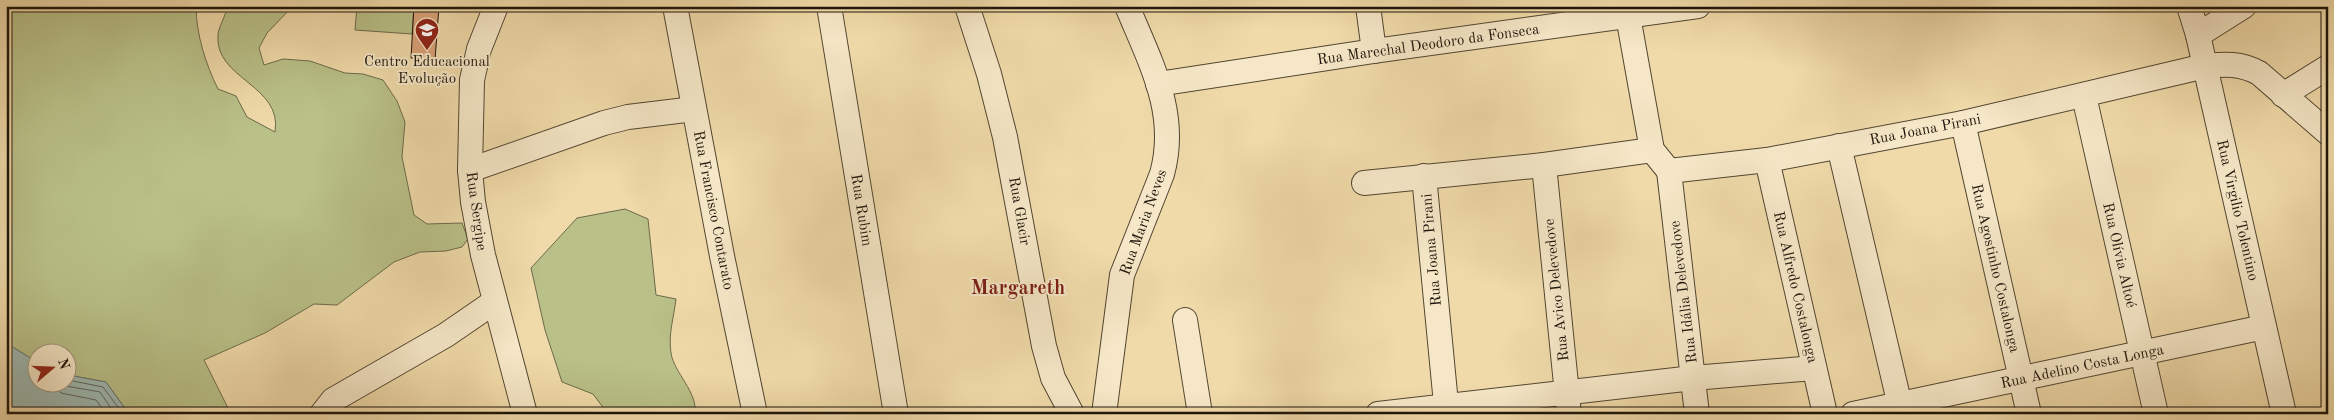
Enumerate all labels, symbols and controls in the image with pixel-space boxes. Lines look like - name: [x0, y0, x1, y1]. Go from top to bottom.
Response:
- school or university icon: Centro Educacional Evolução: [414, 17, 440, 51]
- street label: Rua Marechal Deodoro da Fonseca: [1316, 22, 1541, 69]
- place label: Centro Educacional Evolução: [364, 55, 490, 87]
- street label: Rua Joana Pirani: [1868, 112, 1982, 149]
- street label: Rua Francisco Contarato: [690, 129, 735, 291]
- street label: Rua Virgilio Tolentino: [2213, 138, 2260, 282]
- street label: Rua Maria Neves: [1118, 168, 1170, 277]
- street label: Rua Sergipe: [463, 171, 488, 252]
- street label: Rua Rubim: [847, 173, 874, 247]
- street label: Rua Glacir: [1005, 176, 1032, 247]
- street label: Rua Agostinho Costalonga: [1968, 182, 2021, 355]
- street label: Rua Joana Pirani: [1420, 193, 1445, 307]
- street label: Rua Olívia Altoé: [2099, 201, 2138, 310]
- street label: Rua Alfredo Costalonga: [1770, 210, 1819, 365]
- street label: Rua Avico Delevedove: [1543, 218, 1572, 362]
- street label: Rua Idália Delevedove: [1668, 220, 1701, 364]
- district label: Margareth: [971, 279, 1065, 299]
- north arrow: [28, 342, 78, 392]
- street label: Rua Adelino Costa Longa: [1999, 343, 2166, 392]
- text: N: [55, 357, 72, 372]

